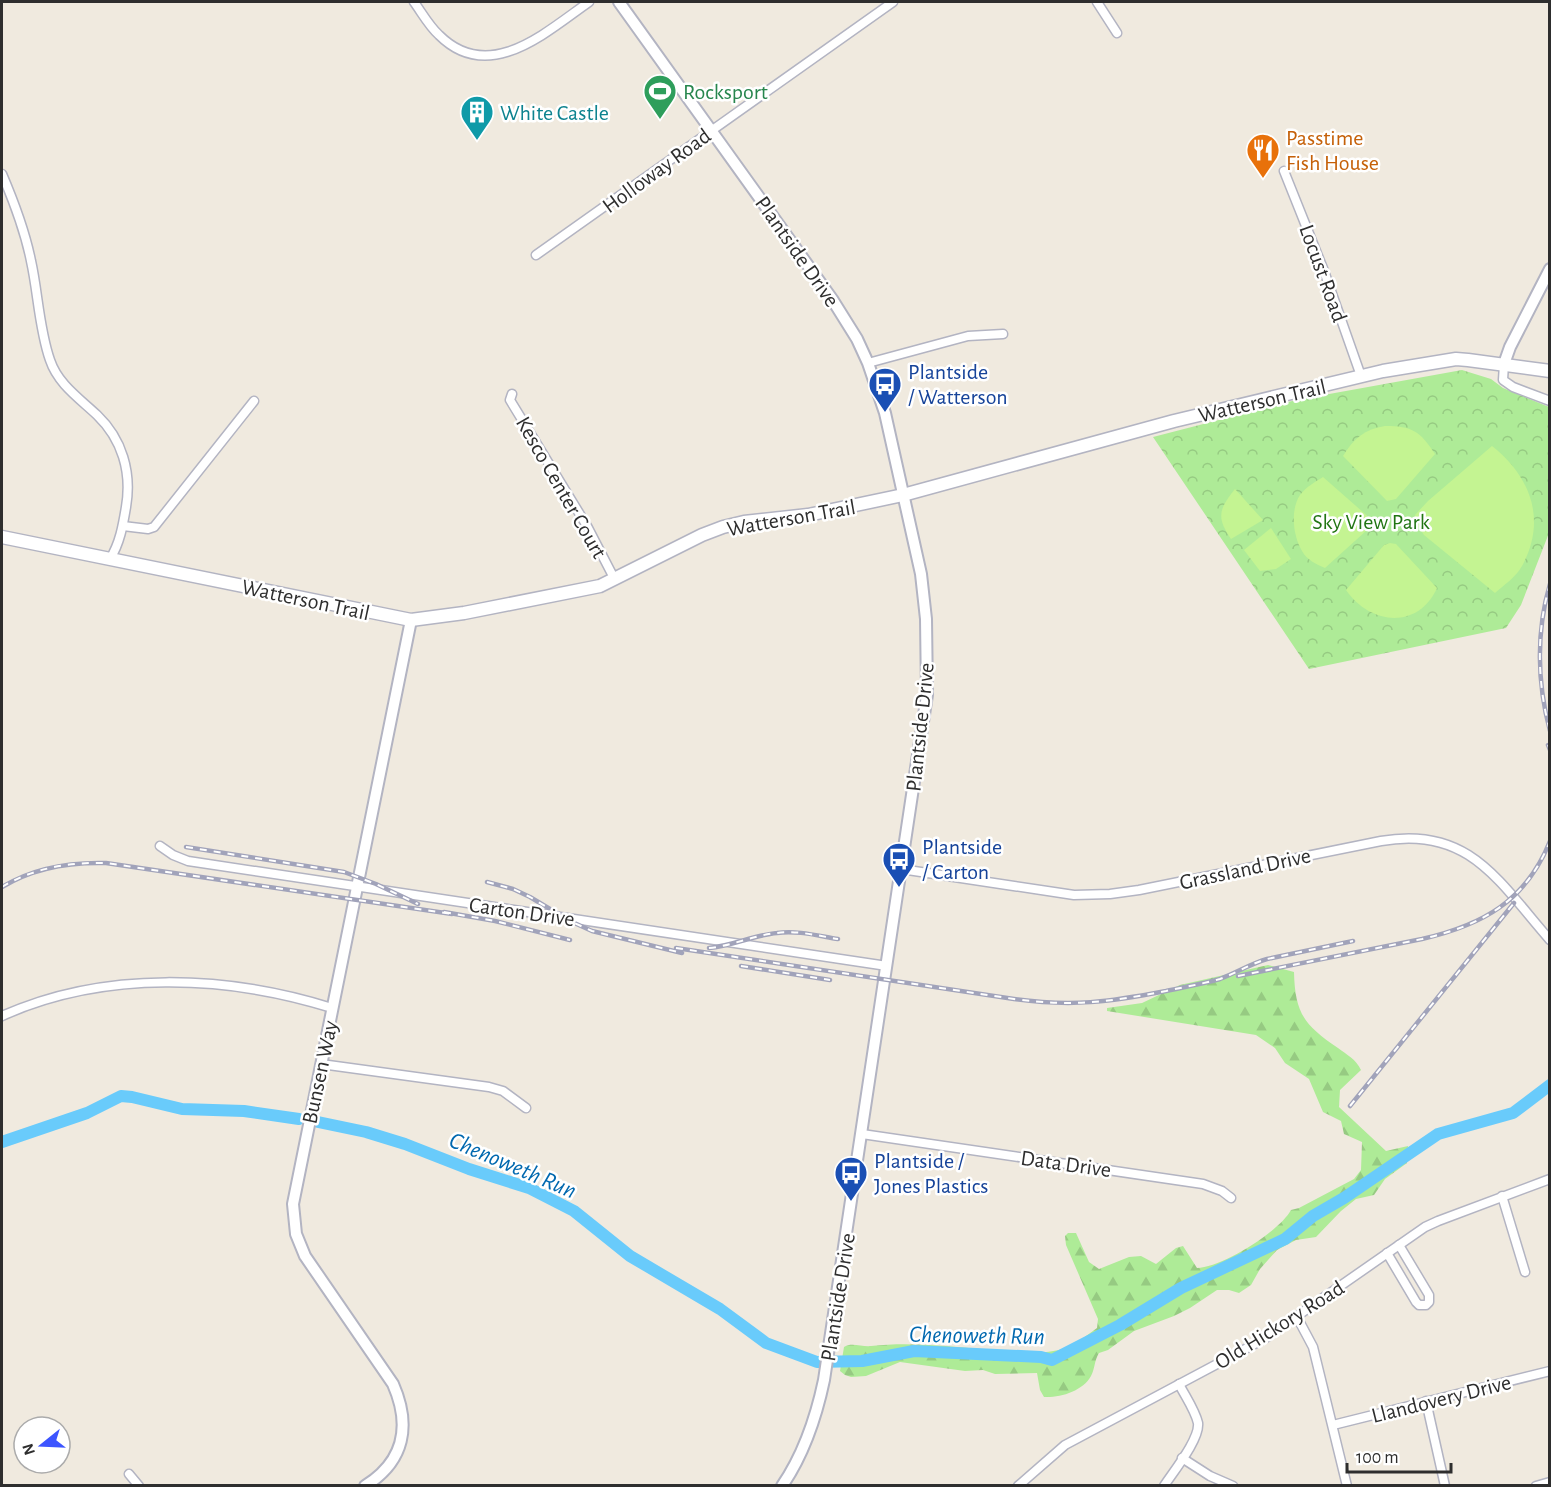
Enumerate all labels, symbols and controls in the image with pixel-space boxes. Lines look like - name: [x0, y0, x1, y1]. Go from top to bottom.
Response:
- sports icon: Rocksport: [642, 73, 678, 120]
- place label: Rocksport: [683, 81, 768, 103]
- building icon: White Castle: [459, 94, 495, 141]
- place label: White Castle: [500, 102, 609, 124]
- street label: Holloway Road: [598, 124, 715, 217]
- place label: Passtime Fish House: [1286, 127, 1379, 174]
- restaurant icon: Passtime Fish House: [1245, 132, 1281, 179]
- street label: Plantside Drive: [751, 192, 843, 311]
- street label: Locust Road: [1295, 222, 1351, 325]
- place label: Plantside / Watterson: [908, 361, 1008, 408]
- bus stop icon: Plantside / Watterson: [867, 366, 903, 413]
- street label: Watterson Trail: [1196, 376, 1328, 426]
- street label: Kesco Center Court: [512, 413, 611, 562]
- street label: Watterson Trail: [725, 496, 857, 540]
- park label: Sky View Park: [1312, 511, 1430, 533]
- street label: Watterson Trail: [240, 576, 372, 624]
- street label: Plantside Drive: [902, 662, 938, 793]
- place label: Plantside / Carton: [922, 836, 1002, 883]
- bus stop icon: Plantside / Carton: [881, 841, 917, 888]
- street label: Grassland Drive: [1178, 844, 1313, 894]
- street label: Carton Drive: [468, 894, 576, 930]
- street label: Bunsen Way: [298, 1018, 342, 1126]
- water label: Chenoweth Run: [445, 1128, 580, 1203]
- street label: Data Drive: [1019, 1147, 1112, 1181]
- place label: Plantside / Jones Plastics: [874, 1150, 988, 1197]
- bus stop icon: Plantside / Jones Plastics: [833, 1155, 869, 1202]
- street label: Plantside Drive: [817, 1231, 859, 1363]
- street label: Old Hickory Road: [1211, 1276, 1348, 1373]
- water label: Chenoweth Run: [909, 1323, 1045, 1349]
- street label: Llandovery Drive: [1369, 1371, 1513, 1427]
- north arrow: [12, 1415, 72, 1475]
- scale bar: [1347, 1436, 1450, 1474]
- text: N: [19, 1442, 38, 1457]
- text: 100 m: [1356, 1449, 1399, 1467]

